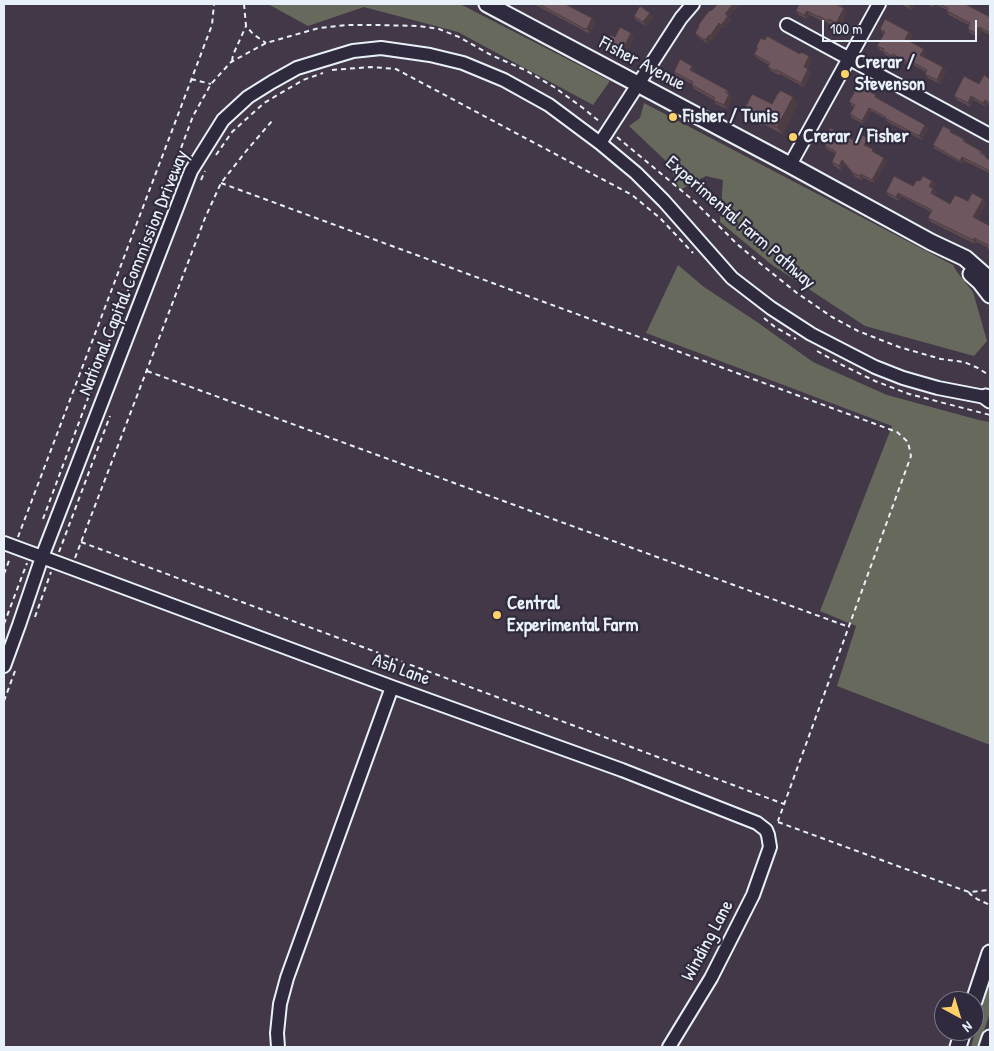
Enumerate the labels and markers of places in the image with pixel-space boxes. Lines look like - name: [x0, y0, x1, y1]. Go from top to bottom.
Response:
- place label: Crerar / Stevenson: [855, 52, 925, 96]
- marker: Crerar / Stevenson: [839, 68, 851, 80]
- place label: Fisher / Tunis: [683, 106, 778, 128]
- marker: Fisher / Tunis: [667, 111, 679, 123]
- place label: Crerar / Fisher: [803, 126, 909, 148]
- marker: Crerar / Fisher: [787, 131, 799, 143]
- place label: Central Experimental Farm: [507, 593, 638, 637]
- marker: Central Experimental Farm: [491, 609, 503, 621]

